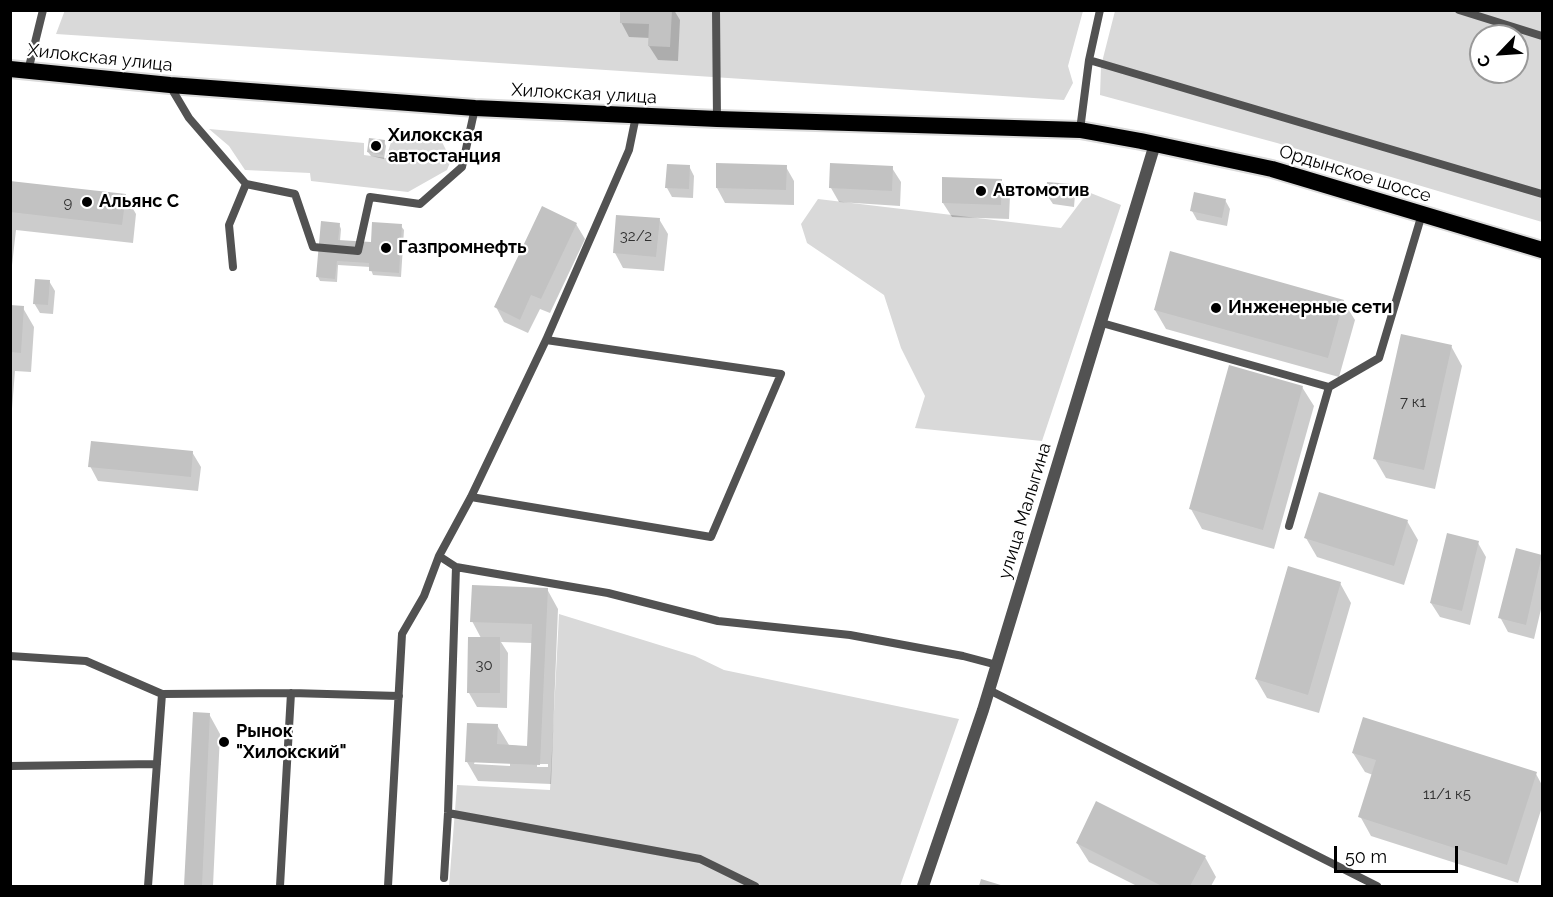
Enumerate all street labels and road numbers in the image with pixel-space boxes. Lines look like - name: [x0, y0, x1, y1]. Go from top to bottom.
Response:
- street label: Хилокская улица: [26, 40, 174, 76]
- street label: Хилокская улица: [511, 79, 657, 109]
- street label: Ордынское шоссе: [1277, 141, 1433, 207]
- street label: улица Малыгина: [994, 440, 1056, 582]

